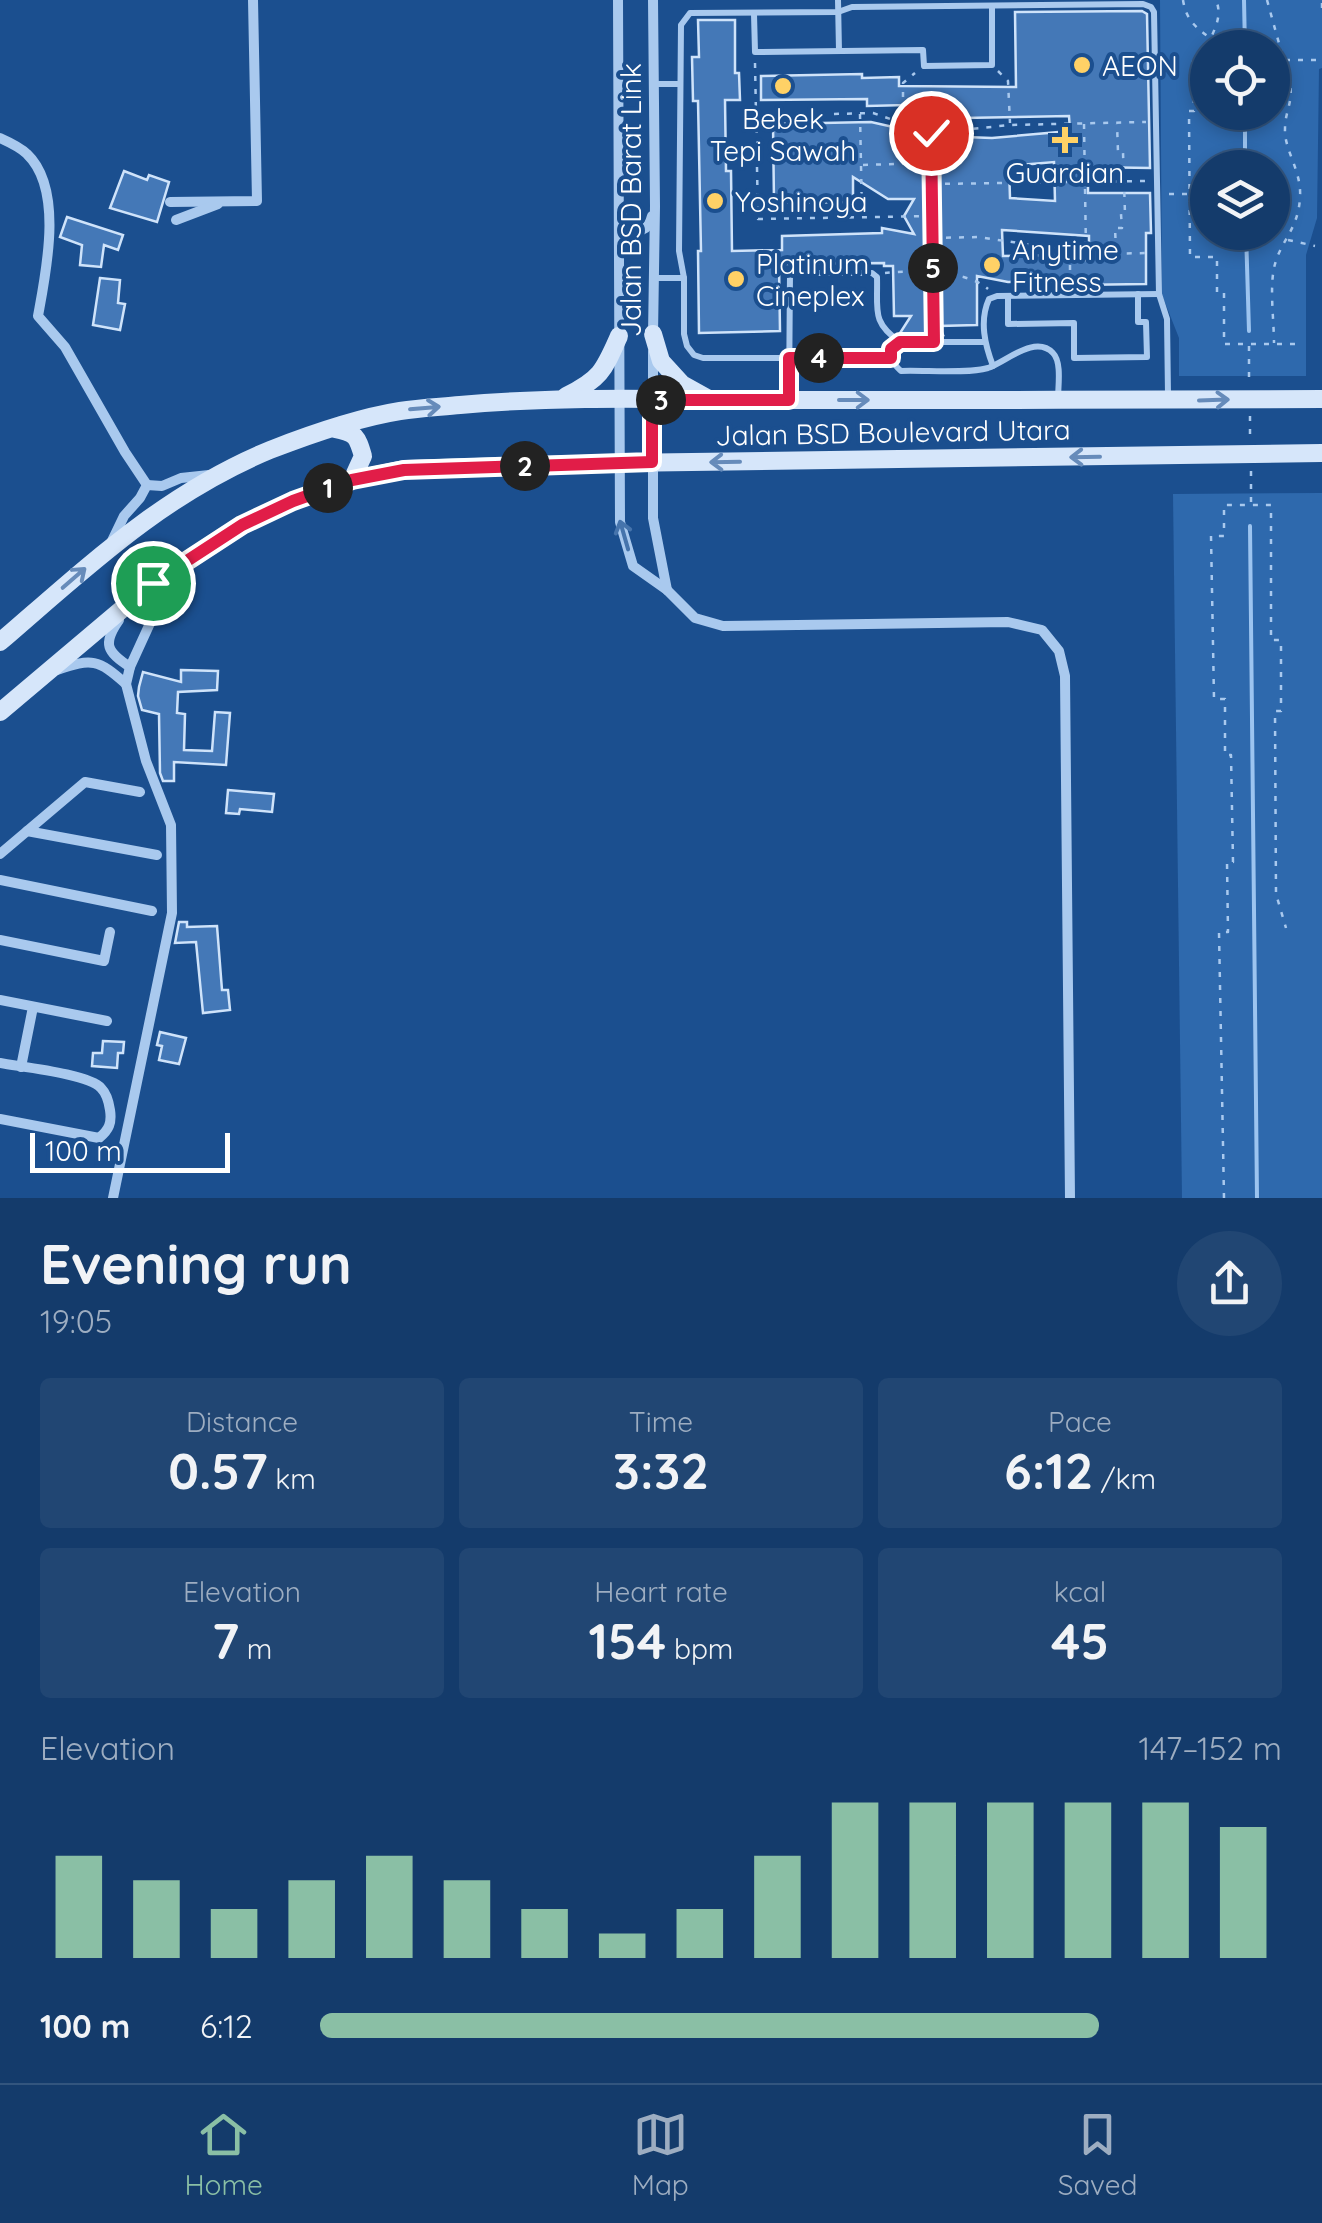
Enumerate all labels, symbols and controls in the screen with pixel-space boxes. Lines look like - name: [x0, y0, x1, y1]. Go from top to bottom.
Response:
- map controls: [1190, 30, 1290, 250]
- button: locate: [1190, 30, 1290, 130]
- place label: AEON: [1102, 48, 1178, 83]
- marker: AEON: [1071, 54, 1093, 76]
- street label: Jalan BSD Barat Link: [613, 63, 648, 337]
- marker: Bebek Tepi Sawah: [772, 75, 794, 97]
- pin: [889, 91, 974, 176]
- place label: Bebek Tepi Sawah: [710, 101, 856, 168]
- icon: check: [904, 106, 959, 161]
- marker: Guardian: [1054, 129, 1076, 151]
- button: layers: [1190, 150, 1290, 250]
- place label: Guardian: [1006, 155, 1124, 190]
- place label: Yoshinoya: [735, 184, 867, 219]
- marker: Yoshinoya: [704, 190, 726, 212]
- place label: Anytime Fitness: [1012, 232, 1119, 299]
- pin: 5: [908, 243, 958, 293]
- place label: Platinum Cineplex: [756, 246, 869, 313]
- text: 5: [925, 250, 941, 285]
- marker: Anytime Fitness: [981, 254, 1003, 276]
- marker: Platinum Cineplex: [725, 268, 747, 290]
- pin: 4: [794, 333, 844, 383]
- text: 4: [811, 340, 827, 375]
- pin: 3: [636, 375, 686, 425]
- text: 3: [653, 382, 669, 417]
- one-way arrow: [838, 390, 870, 410]
- one-way arrow: [1198, 391, 1230, 410]
- one-way arrow: [408, 399, 440, 418]
- street label: Jalan BSD Boulevard Utara: [715, 411, 1071, 453]
- pin: 2: [500, 441, 550, 491]
- text: 2: [517, 448, 533, 483]
- one-way arrow: [1069, 448, 1102, 466]
- one-way arrow: [709, 452, 741, 471]
- pin: 1: [303, 463, 353, 513]
- text: 1: [323, 470, 333, 505]
- one-way arrow: [614, 520, 633, 552]
- pin: [111, 541, 196, 626]
- icon: arrive: [126, 556, 181, 611]
- one-way arrow: [61, 567, 86, 590]
- scale bar: [30, 1128, 230, 1172]
- text: 100 m: [45, 1133, 122, 1168]
- text: Evening run: [40, 1229, 352, 1298]
- button: share: [1177, 1231, 1282, 1336]
- text: 19:05: [40, 1301, 112, 1341]
- text: Distance: [186, 1404, 298, 1439]
- text: Time: [629, 1404, 693, 1439]
- text: Pace: [1048, 1404, 1112, 1439]
- text: 0.57: [168, 1439, 268, 1502]
- text: 3:32: [613, 1439, 709, 1502]
- text: 6:12: [1004, 1439, 1093, 1502]
- text: km: [268, 1461, 316, 1496]
- text: /km: [1093, 1461, 1156, 1496]
- text: Elevation: [183, 1574, 301, 1609]
- text: Heart rate: [594, 1574, 728, 1609]
- text: kcal: [1054, 1574, 1106, 1609]
- text: 7: [212, 1609, 239, 1672]
- text: 154: [589, 1609, 666, 1672]
- text: 45: [1051, 1609, 1109, 1672]
- text: m: [239, 1631, 272, 1666]
- text: bpm: [666, 1631, 733, 1666]
- text: Elevation: [40, 1728, 175, 1768]
- text: 147–152 m: [1139, 1728, 1282, 1768]
- text: 100 m: [40, 2006, 130, 2046]
- text: 6:12: [200, 2006, 253, 2046]
- tab: Home: [184, 2107, 263, 2202]
- tab: Map: [632, 2107, 689, 2202]
- tab: Saved: [1058, 2107, 1138, 2202]

